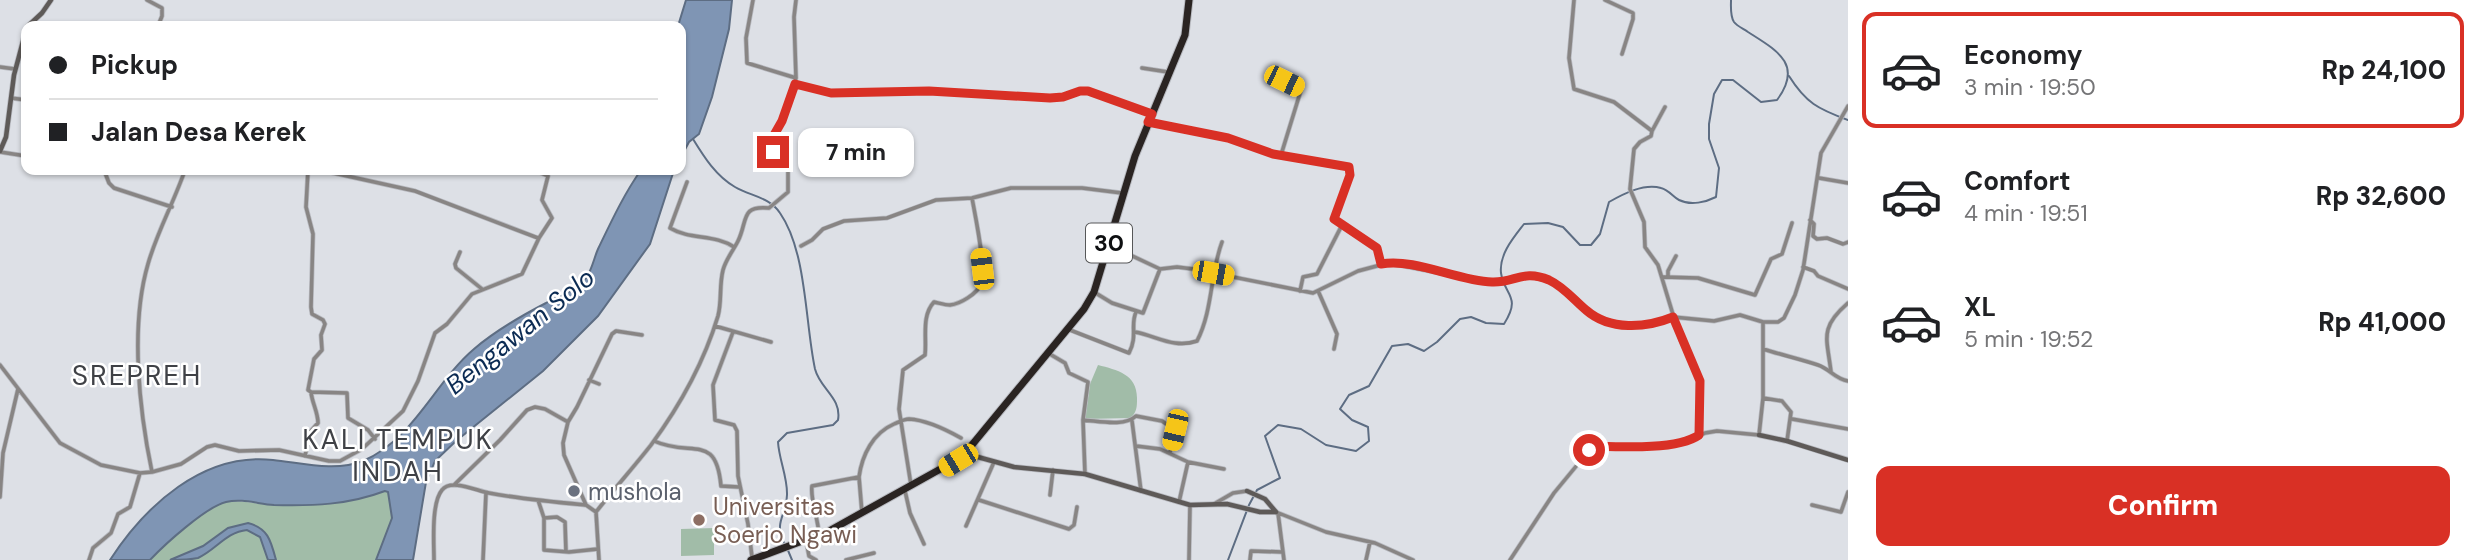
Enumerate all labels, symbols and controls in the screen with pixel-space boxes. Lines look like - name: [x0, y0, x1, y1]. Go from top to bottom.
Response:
- text: Economy: [1964, 38, 2082, 72]
- icon: car: [1880, 39, 1943, 102]
- text: Pickup: [91, 48, 178, 82]
- text: Rp 24,100: [2322, 53, 2446, 87]
- car: [1261, 62, 1308, 100]
- text: 3 min · 19:50: [1964, 72, 2096, 102]
- text: Jalan Desa Kerek: [91, 115, 306, 149]
- callout: 7 min: [798, 128, 913, 176]
- route end: [757, 136, 789, 168]
- text: 7 min: [826, 137, 886, 167]
- text: Comfort: [1964, 164, 2070, 198]
- icon: car: [1880, 165, 1943, 228]
- text: Rp 32,600: [2316, 179, 2446, 213]
- text: 4 min · 19:51: [1964, 198, 2088, 228]
- road number: 30: [1086, 224, 1132, 262]
- car: [970, 247, 995, 291]
- car: [1191, 259, 1236, 287]
- water label: Bengawan Solo: [438, 260, 602, 402]
- text: XL: [1964, 290, 1996, 324]
- icon: car: [1880, 291, 1943, 354]
- text: Rp 41,000: [2318, 305, 2446, 339]
- text: 5 min · 19:52: [1964, 324, 2093, 354]
- district label: SREPREH: [72, 357, 202, 394]
- car: [1161, 407, 1190, 453]
- district label: KALI TEMPUK INDAH: [302, 421, 494, 490]
- route start: [1573, 434, 1605, 466]
- car: [935, 440, 982, 480]
- button: Confirm: [1876, 466, 2450, 546]
- place label: mushola: [588, 476, 682, 507]
- marker: mushola: [566, 483, 582, 499]
- place label: Universitas Soerjo Ngawi: [713, 491, 857, 550]
- marker: Universitas Soerjo Ngawi: [691, 512, 707, 528]

